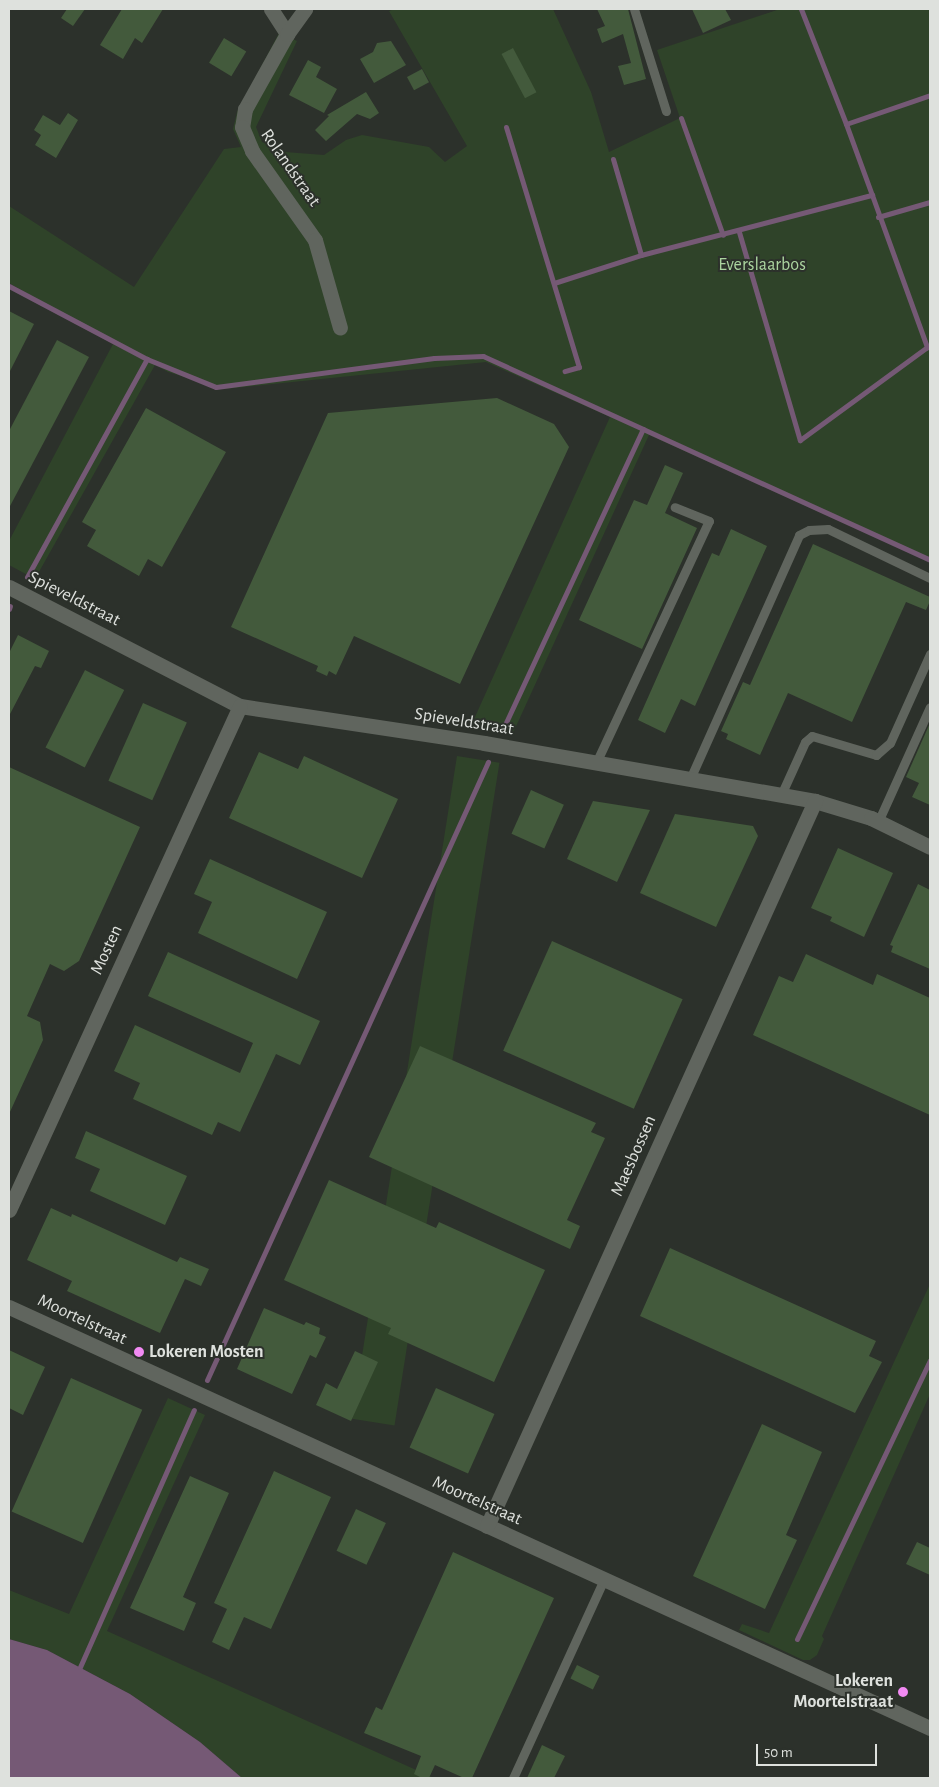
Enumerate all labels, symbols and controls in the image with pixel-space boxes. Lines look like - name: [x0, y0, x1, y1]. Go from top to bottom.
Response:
- street label: Rolandstraat: [255, 125, 325, 211]
- park label: Everslaarbos: [718, 254, 806, 276]
- street label: Spieveldstraat: [24, 567, 124, 631]
- street label: Spieveldstraat: [413, 703, 515, 741]
- street label: Mosten: [86, 922, 128, 978]
- street label: Maesbossen: [607, 1112, 661, 1200]
- street label: Moortelstraat: [34, 1290, 130, 1350]
- place label: Lokeren Mosten: [149, 1341, 264, 1363]
- marker: Lokeren Mosten: [133, 1346, 145, 1358]
- street label: Moortelstraat: [429, 1472, 525, 1530]
- place label: Lokeren Moortelstraat: [793, 1671, 893, 1714]
- marker: Lokeren Moortelstraat: [897, 1686, 909, 1698]
- scale bar: [759, 1734, 880, 1766]
- text: 50 m: [764, 1745, 793, 1760]

